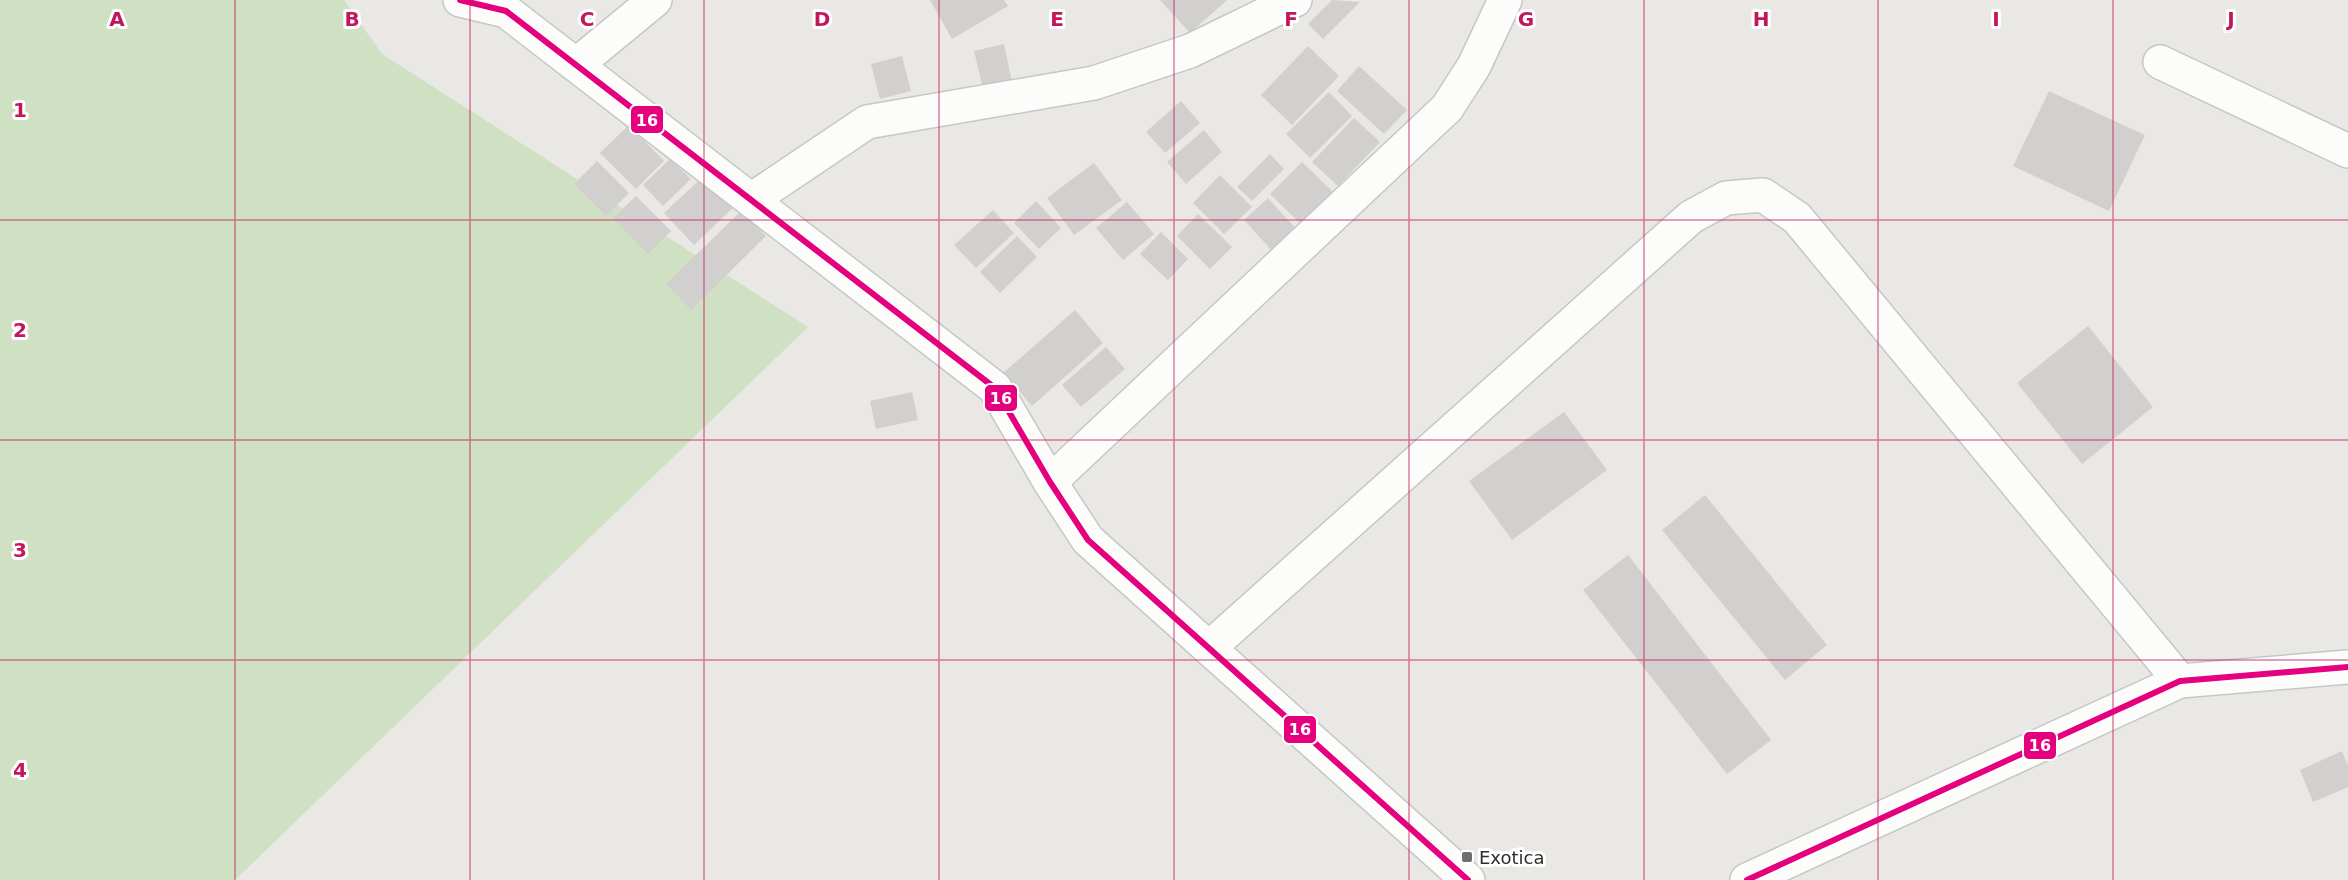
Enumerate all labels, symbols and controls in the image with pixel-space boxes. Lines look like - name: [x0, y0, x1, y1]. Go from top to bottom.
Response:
- text: A: [109, 7, 125, 31]
- text: B: [344, 7, 360, 31]
- text: C: [580, 7, 594, 31]
- text: D: [814, 7, 830, 31]
- text: E: [1050, 7, 1064, 31]
- text: F: [1284, 7, 1298, 31]
- text: G: [1518, 7, 1534, 31]
- text: H: [1753, 7, 1769, 31]
- text: I: [1992, 7, 2000, 31]
- text: J: [2225, 7, 2235, 31]
- text: 1: [13, 98, 27, 122]
- line badge: 16: [630, 105, 664, 134]
- text: 16: [636, 111, 658, 130]
- text: 2: [13, 318, 27, 342]
- line badge: 16: [984, 384, 1018, 412]
- text: 16: [990, 389, 1012, 408]
- text: 3: [13, 538, 27, 562]
- line badge: 16: [1283, 715, 1317, 744]
- text: 16: [1289, 720, 1311, 739]
- line badge: 16: [2023, 731, 2057, 760]
- text: 16: [2029, 736, 2051, 755]
- text: 4: [13, 758, 27, 782]
- place label: Exotica: [1479, 847, 1544, 868]
- marker: Exotica: [1460, 850, 1474, 864]

